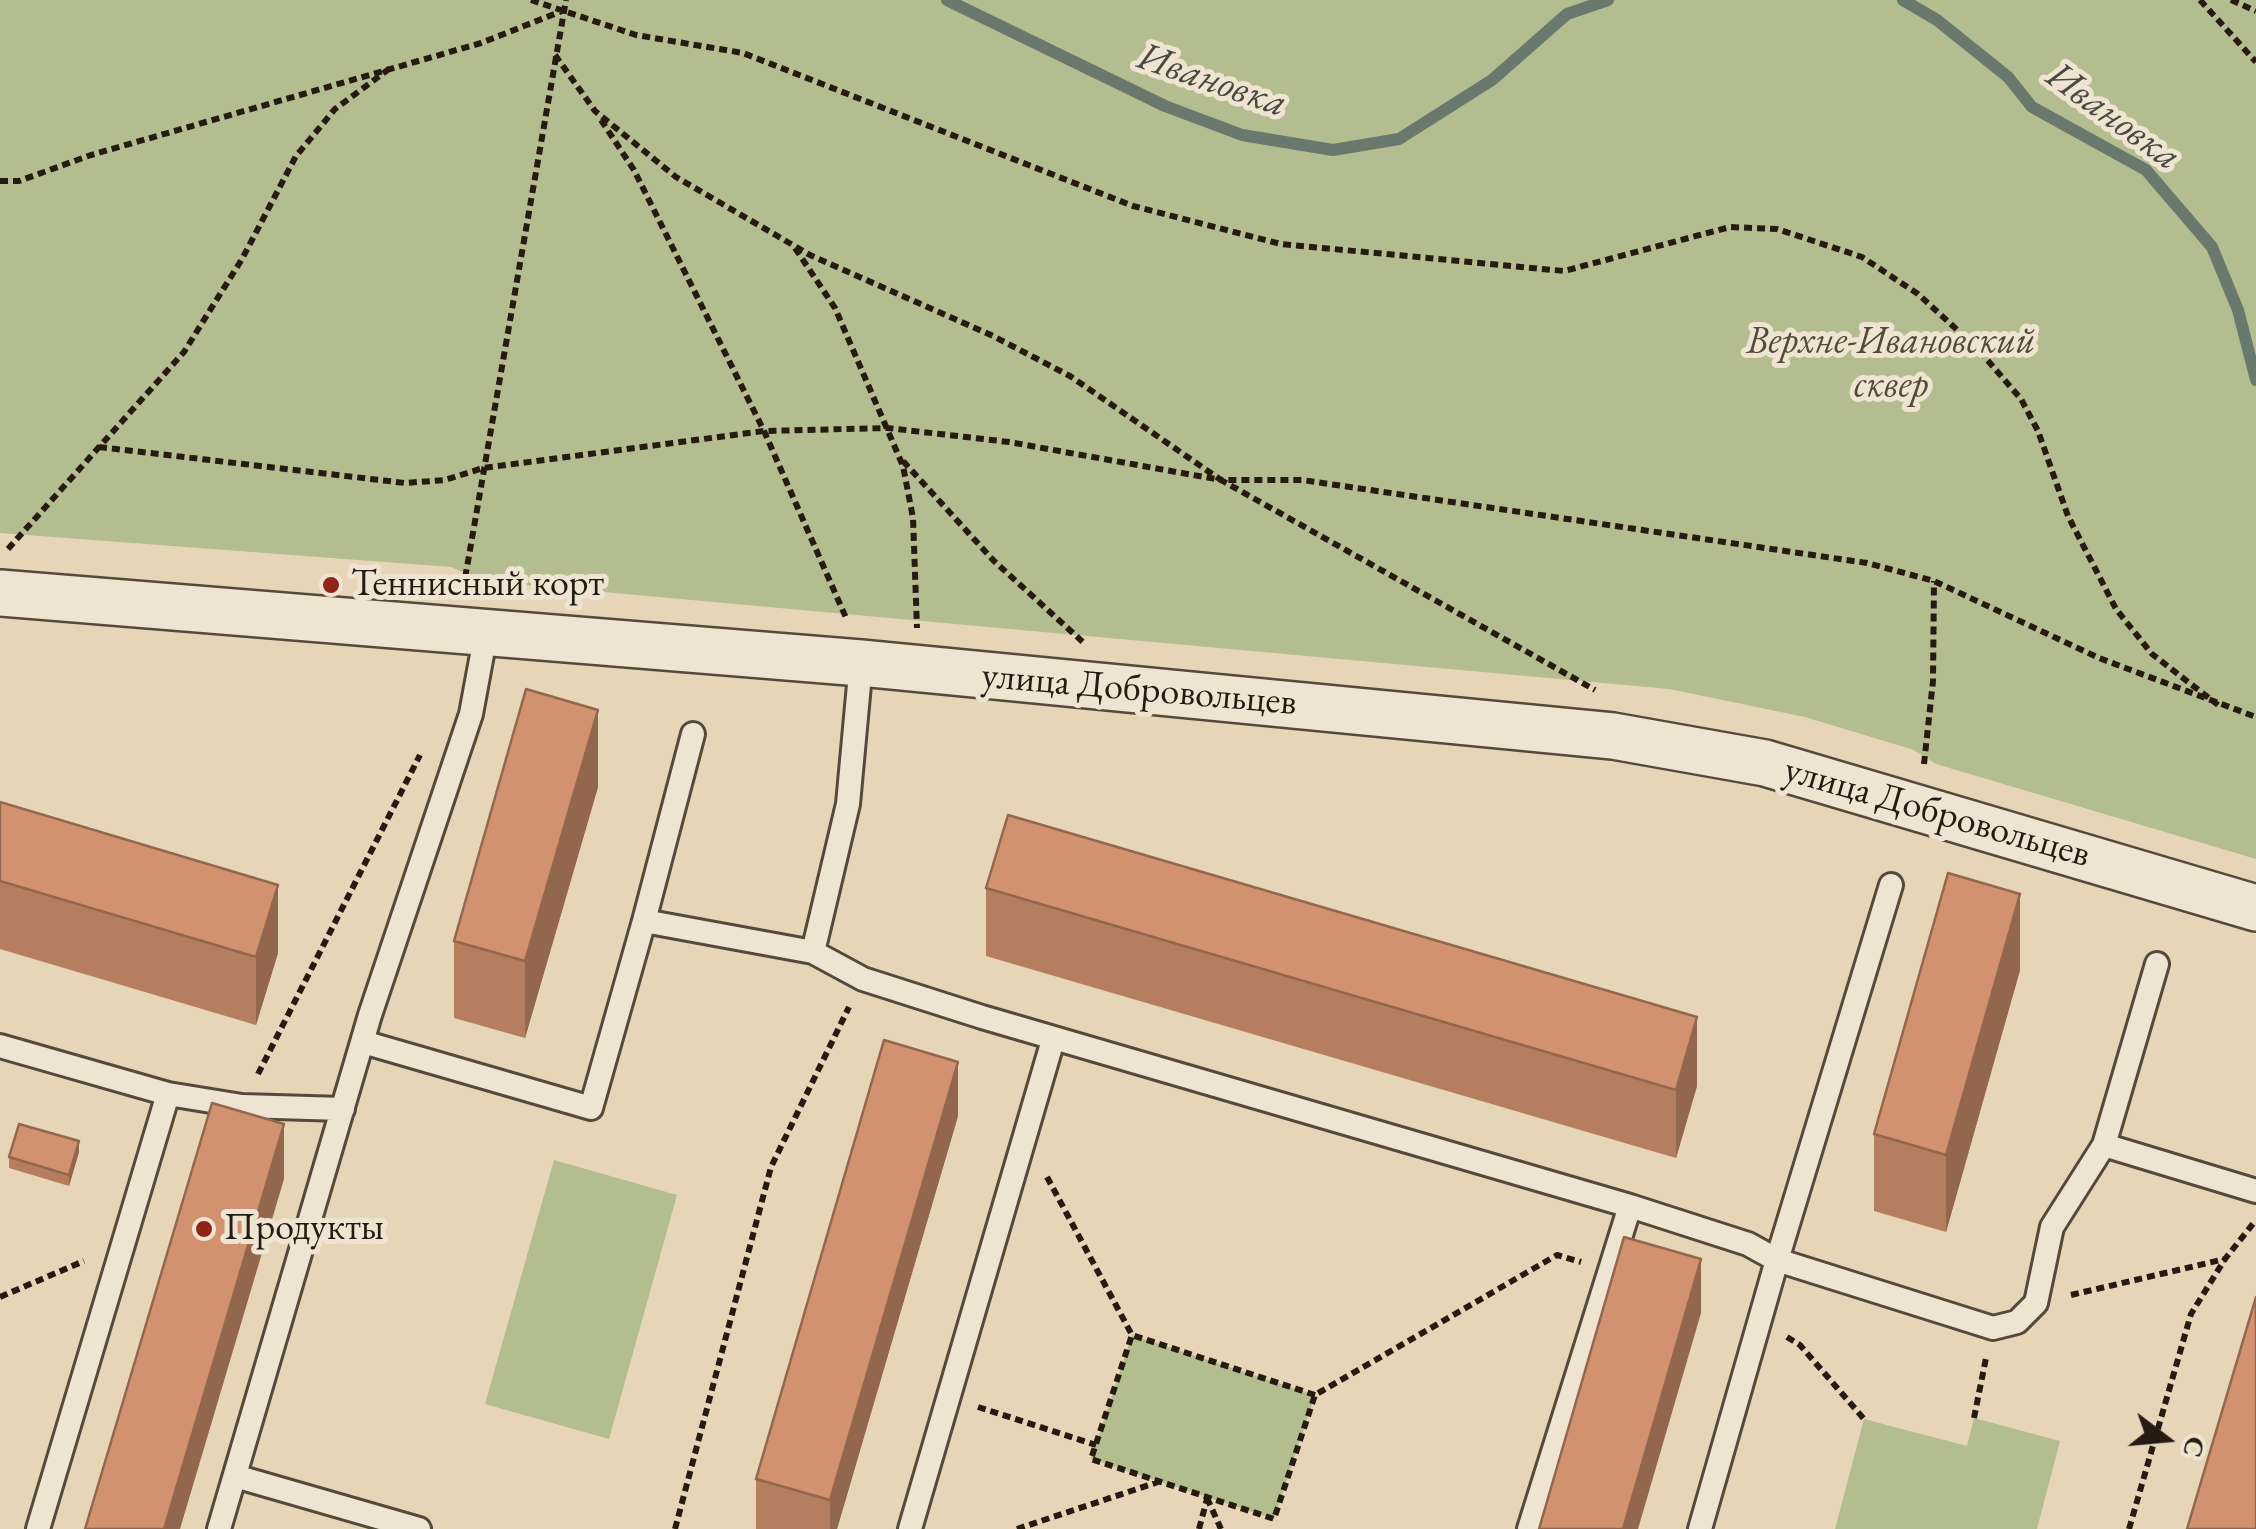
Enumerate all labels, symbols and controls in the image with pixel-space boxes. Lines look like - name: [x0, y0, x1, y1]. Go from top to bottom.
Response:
- water label: Ивановка: [1131, 33, 1293, 129]
- water label: Ивановка: [2037, 52, 2189, 182]
- park label: Верхне-Ивановский сквер: [1747, 319, 2035, 408]
- place label: Теннисный корт: [351, 562, 604, 608]
- marker: Теннисный корт: [320, 574, 342, 596]
- street label: улица Добровольцев: [980, 654, 1298, 726]
- street label: улица Добровольцев: [1779, 748, 2095, 878]
- place label: Продукты: [224, 1206, 384, 1252]
- marker: Продукты: [193, 1218, 215, 1240]
- north arrow: [2116, 1389, 2216, 1489]
- text: С: [2175, 1433, 2215, 1462]

